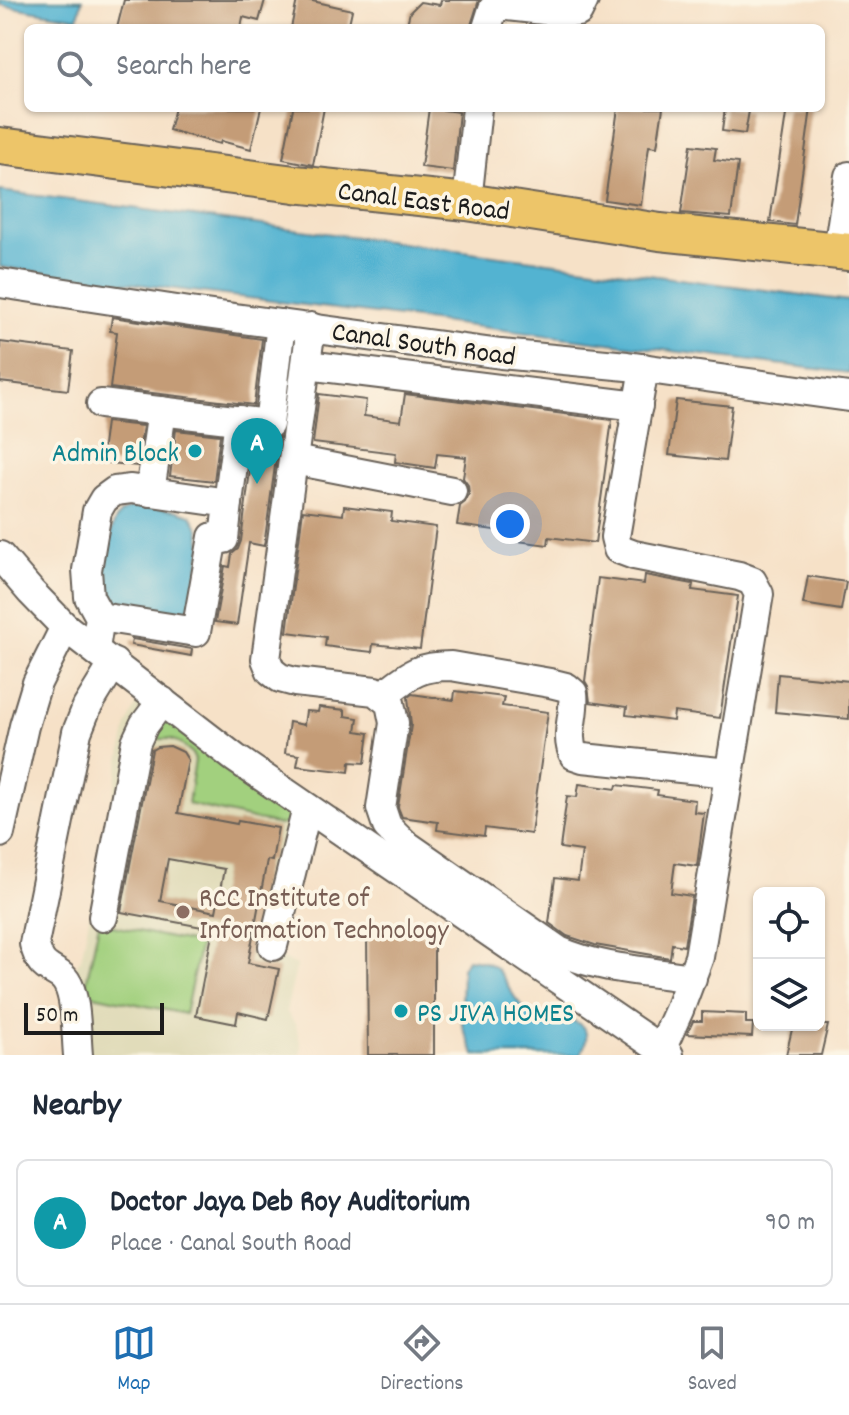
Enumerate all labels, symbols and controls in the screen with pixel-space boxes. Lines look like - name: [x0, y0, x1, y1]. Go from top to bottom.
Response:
- search box: [24, 24, 825, 112]
- icon: search: [52, 46, 96, 90]
- text: Search here: [116, 47, 252, 90]
- street label: Canal East Road: [335, 174, 512, 234]
- street label: Canal South Road: [329, 314, 518, 380]
- pin: A: [231, 418, 283, 484]
- place label: Admin Block: [52, 436, 179, 476]
- marker: Admin Block: [186, 442, 204, 460]
- your location: [490, 504, 530, 544]
- place label: RCC Institute of Information Technology: [199, 881, 449, 953]
- map controls: [753, 887, 825, 1031]
- button: locate: [753, 887, 825, 959]
- marker: RCC Institute of Information Technology: [174, 903, 192, 921]
- button: layers: [753, 959, 825, 1031]
- place label: PS JIVA HOMES: [417, 996, 574, 1036]
- scale bar: [24, 999, 164, 1035]
- text: 50 m: [36, 1001, 78, 1032]
- marker: PS JIVA HOMES: [392, 1002, 410, 1020]
- text: Nearby: [32, 1083, 121, 1132]
- text: Doctor Jaya Deb Roy Auditorium: [110, 1183, 470, 1226]
- text: A: [53, 1205, 67, 1242]
- text: 90 m: [765, 1205, 815, 1242]
- text: Place · Canal South Road: [110, 1226, 352, 1263]
- tab: Map: [112, 1321, 156, 1400]
- tab: Directions: [380, 1321, 464, 1400]
- tab: Saved: [688, 1321, 737, 1400]

